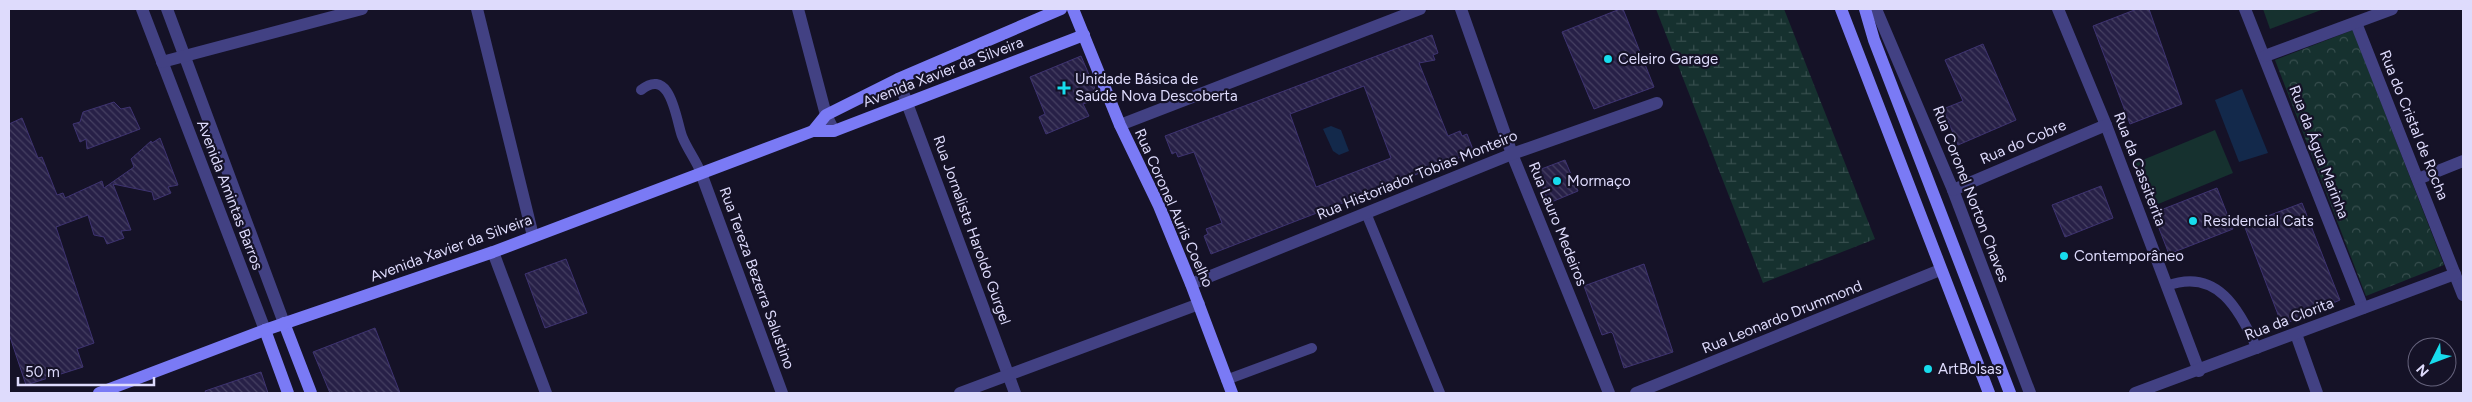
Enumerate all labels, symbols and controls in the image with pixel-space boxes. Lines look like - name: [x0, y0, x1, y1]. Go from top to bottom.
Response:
- street label: Avenida Xavier da Silveira: [860, 33, 1026, 111]
- street label: Rua do Cristal de Rocha: [2376, 48, 2452, 202]
- place label: Celeiro Garage: [1618, 50, 1718, 68]
- marker: Celeiro Garage: [1602, 53, 1614, 65]
- place label: Unidade Básica de Saúde Nova Descoberta: [1075, 70, 1238, 105]
- marker: Unidade Básica de Saúde Nova Descoberta: [1057, 81, 1071, 95]
- street label: Rua da Água Marinha: [2285, 83, 2353, 221]
- street label: Rua Coronel Norton Chaves: [1929, 103, 2013, 285]
- street label: Rua da Cassiterita: [2110, 109, 2170, 229]
- street label: Rua do Cobre: [1977, 116, 2069, 168]
- street label: Avenida Amintas Barros: [193, 117, 267, 273]
- street label: Rua Coronel Auris Coelho: [1131, 126, 1217, 290]
- street label: Rua Historiador Tobias Monteiro: [1314, 126, 1520, 224]
- street label: Rua Jornalista Haroldo Gurgel: [929, 133, 1015, 327]
- street label: Rua Lauro Medeiros: [1525, 159, 1591, 289]
- place label: Mormaço: [1567, 172, 1631, 190]
- marker: Mormaço: [1551, 175, 1563, 187]
- street label: Rua Tereza Bezerra Salustino: [716, 184, 799, 372]
- street label: Avenida Xavier da Silveira: [368, 210, 534, 286]
- place label: Residencial Cats: [2203, 212, 2314, 230]
- marker: Residencial Cats: [2187, 215, 2199, 227]
- place label: Contemporâneo: [2074, 247, 2184, 265]
- marker: Contemporâneo: [2058, 250, 2070, 262]
- street label: Rua Leonardo Drummond: [1699, 277, 1865, 357]
- street label: Rua da Clorita: [2242, 294, 2336, 344]
- north arrow: [2407, 337, 2457, 387]
- scale bar: [18, 354, 154, 386]
- place label: ArtBolsas: [1938, 360, 2002, 378]
- text: N: [2413, 361, 2433, 380]
- text: 50 m: [25, 363, 60, 381]
- marker: ArtBolsas: [1922, 363, 1934, 375]

